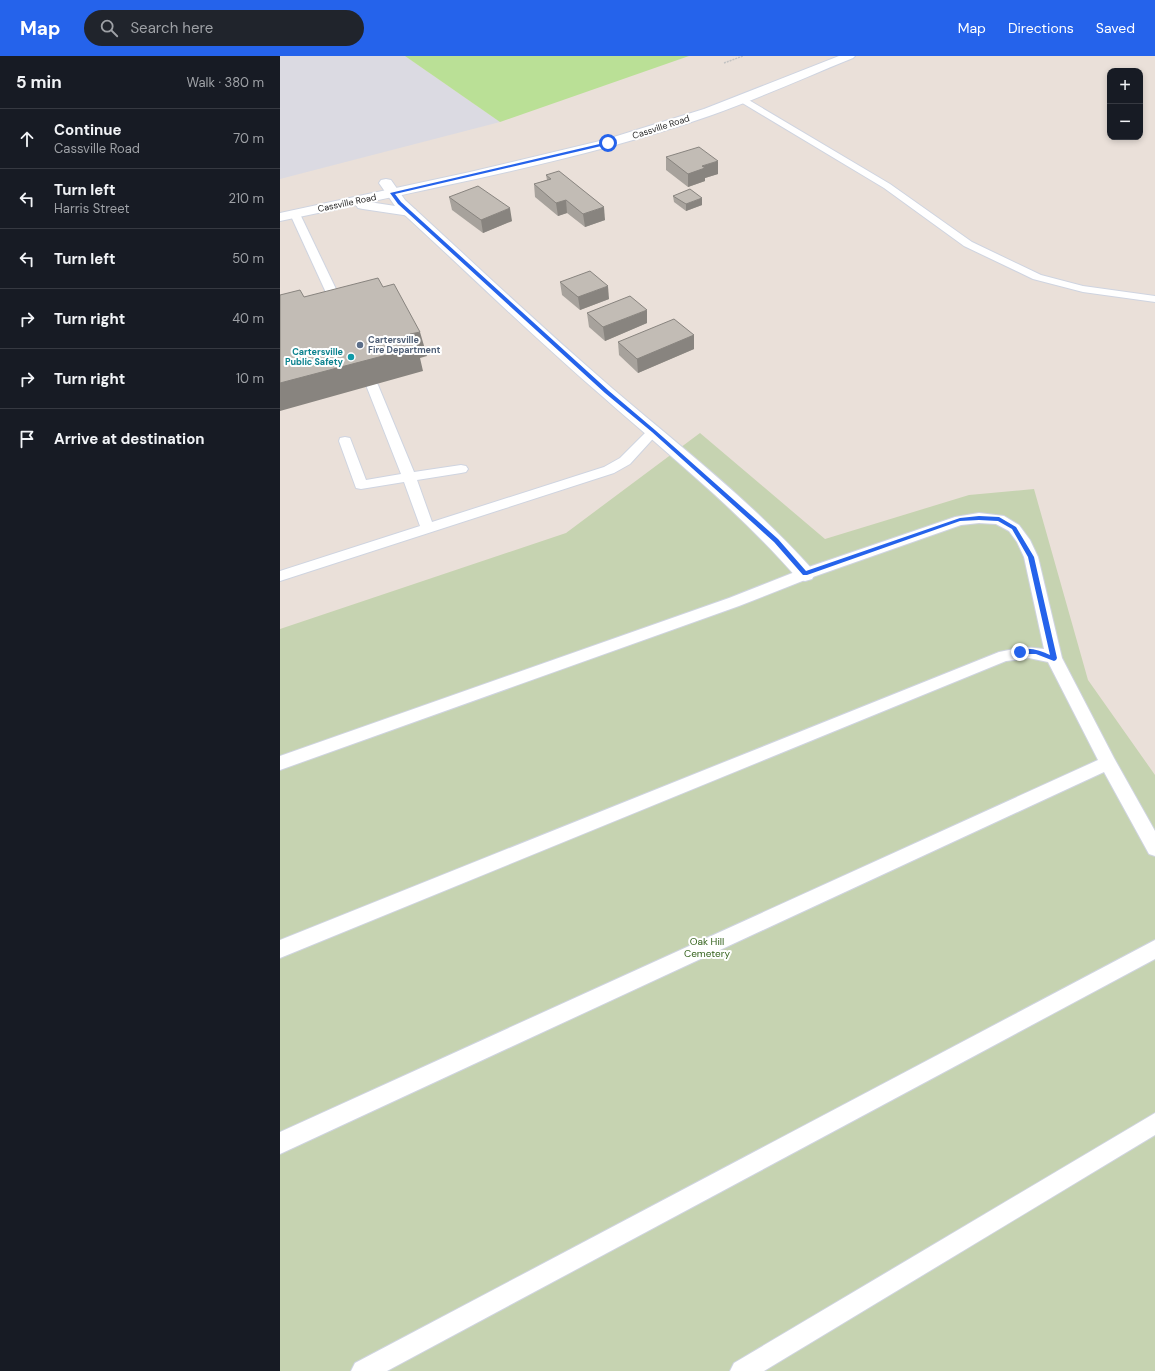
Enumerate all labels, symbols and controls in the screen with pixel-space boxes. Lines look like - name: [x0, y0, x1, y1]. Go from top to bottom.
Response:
- search box: [84, 10, 364, 46]
- text: Map: [20, 16, 60, 41]
- icon: search: [98, 17, 120, 39]
- text: Search here: [130, 18, 213, 38]
- text: Map: [958, 19, 986, 37]
- text: Directions: [1008, 19, 1074, 37]
- text: Saved: [1096, 19, 1135, 37]
- map controls: [1107, 68, 1143, 140]
- button: +: [1107, 68, 1143, 104]
- text: 5 min: [16, 71, 62, 93]
- text: Walk · 380 m: [187, 74, 264, 91]
- button: −: [1107, 104, 1143, 140]
- street label: Cassville Road: [631, 112, 691, 142]
- text: Continue: [54, 120, 122, 140]
- icon: ahead: [16, 128, 38, 150]
- text: 70 m: [233, 130, 264, 147]
- route start: [599, 134, 617, 152]
- text: Cassville Road: [54, 140, 140, 157]
- text: Turn left: [54, 180, 115, 200]
- icon: left: [16, 188, 38, 210]
- text: 210 m: [229, 190, 264, 207]
- street label: Cassville Road: [317, 191, 378, 215]
- text: Harris Street: [54, 200, 130, 217]
- icon: left: [16, 248, 38, 270]
- text: Turn left: [54, 249, 115, 269]
- text: 50 m: [232, 250, 264, 267]
- icon: right: [16, 308, 38, 330]
- text: Turn right: [54, 309, 125, 329]
- text: 40 m: [232, 310, 264, 327]
- place label: Cartersville Fire Department: [368, 334, 441, 356]
- marker: Cartersville Fire Department: [355, 340, 365, 350]
- place label: Cartersville Public Safety: [285, 346, 344, 368]
- marker: Cartersville Public Safety: [346, 352, 356, 362]
- icon: right: [16, 368, 38, 390]
- text: Turn right: [54, 369, 125, 389]
- text: 10 m: [236, 370, 264, 387]
- icon: arrive: [16, 428, 38, 450]
- text: Arrive at destination: [54, 429, 205, 449]
- route end: [1011, 643, 1029, 661]
- park label: Oak Hill Cemetery: [684, 935, 730, 960]

